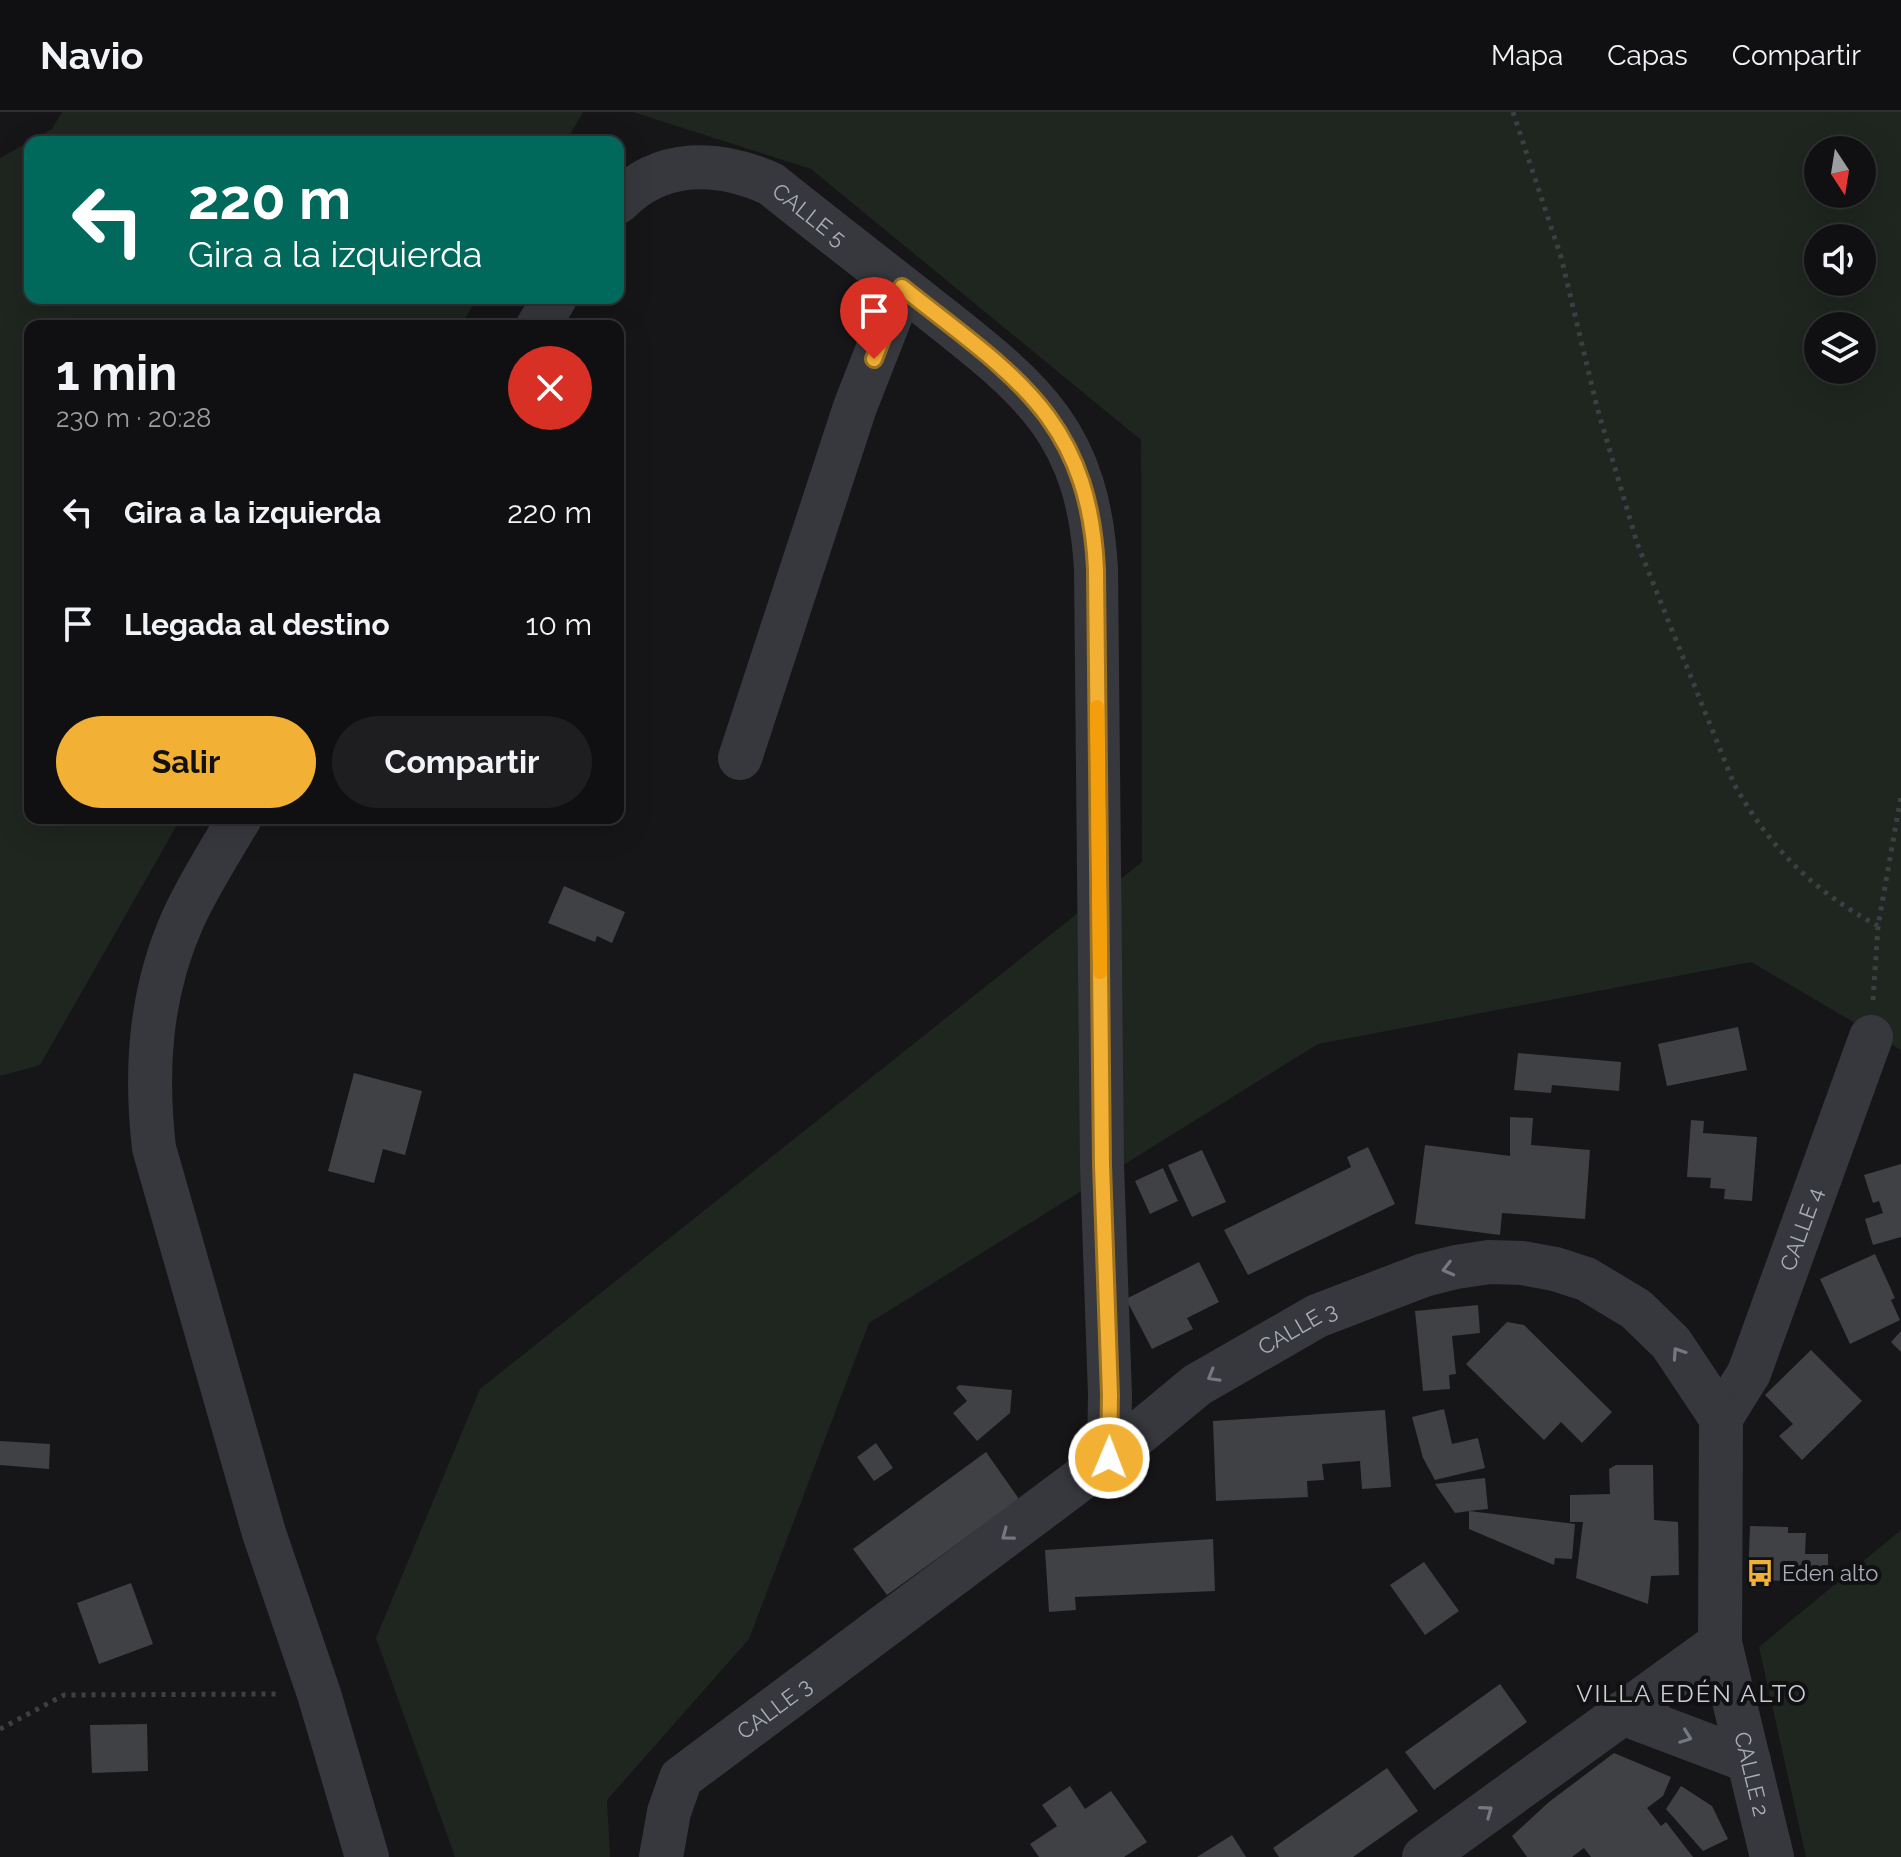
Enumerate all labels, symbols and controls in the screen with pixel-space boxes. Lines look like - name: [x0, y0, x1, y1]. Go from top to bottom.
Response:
- text: Navio: [40, 33, 143, 78]
- text: Mapa: [1491, 39, 1563, 72]
- text: Capas: [1607, 39, 1688, 72]
- text: Compartir: [1732, 39, 1861, 72]
- north arrow: [1804, 136, 1876, 208]
- map controls: [1804, 136, 1876, 384]
- text: 220 m: [188, 166, 351, 232]
- icon: left: [56, 168, 160, 272]
- street label: CALLE 5: [767, 177, 851, 251]
- button: sound: [1804, 224, 1876, 296]
- text: Gira a la izquierda: [188, 233, 482, 275]
- pin: [840, 277, 908, 359]
- icon: arrive: [852, 289, 896, 333]
- button: layers: [1804, 312, 1876, 384]
- text: 1 min: [56, 345, 177, 401]
- button: close: [508, 346, 592, 430]
- text: 230 m · 20:28: [56, 403, 211, 433]
- icon: left: [56, 490, 100, 534]
- text: Gira a la izquierda: [124, 495, 381, 530]
- text: 220 m: [507, 495, 592, 530]
- icon: arrive: [56, 602, 100, 646]
- text: Llegada al destino: [124, 607, 390, 642]
- text: 10 m: [526, 607, 592, 642]
- button: Salir: [56, 716, 316, 808]
- button: Compartir: [332, 716, 592, 808]
- street label: CALLE 4: [1774, 1184, 1828, 1274]
- one-way arrow: [1442, 1260, 1456, 1277]
- street label: CALLE 3: [1253, 1297, 1340, 1360]
- one-way arrow: [1673, 1347, 1688, 1361]
- one-way arrow: [1207, 1366, 1222, 1382]
- position arrow: [1067, 1416, 1151, 1500]
- one-way arrow: [1001, 1525, 1016, 1539]
- bus stop icon: Eden alto: [1745, 1558, 1775, 1588]
- place label: Eden alto: [1782, 1560, 1878, 1586]
- street label: CALLE 3: [732, 1672, 816, 1745]
- district label: VILLA EDÉN ALTO: [1576, 1679, 1808, 1708]
- one-way arrow: [1678, 1727, 1692, 1744]
- street label: CALLE 2: [1729, 1729, 1775, 1819]
- one-way arrow: [1478, 1806, 1492, 1821]

